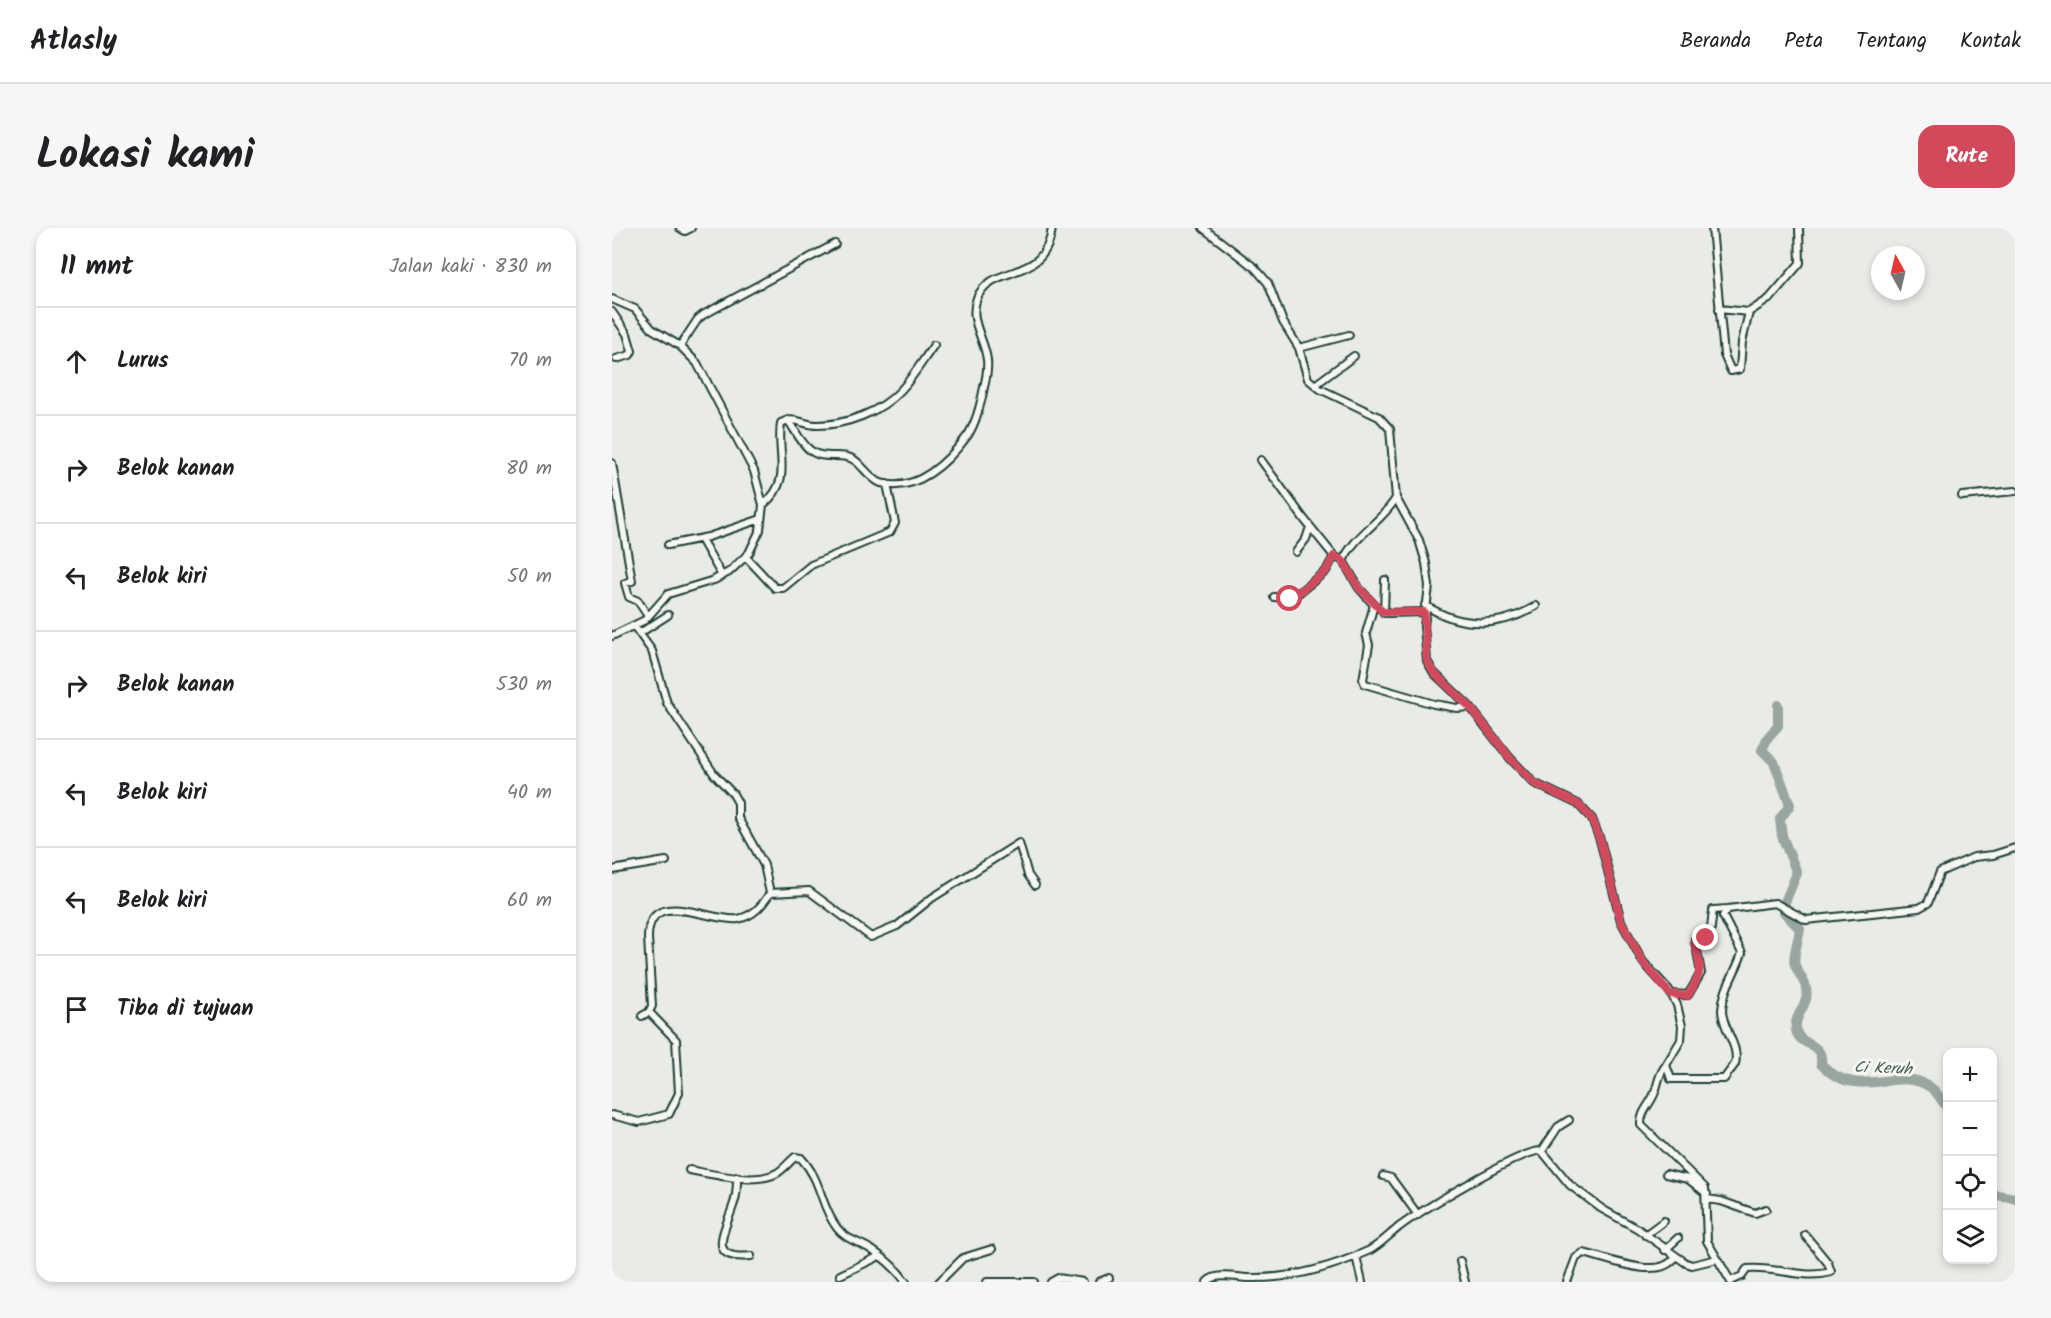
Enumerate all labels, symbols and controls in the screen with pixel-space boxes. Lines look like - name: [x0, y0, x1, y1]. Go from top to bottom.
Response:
- text: Atlasly: [30, 19, 117, 64]
- text: Beranda: [1680, 25, 1751, 58]
- text: Peta: [1784, 25, 1823, 58]
- text: Tentang: [1856, 25, 1927, 58]
- text: Kontak: [1960, 25, 2021, 58]
- text: Lokasi kami: [36, 123, 254, 190]
- button: Rute: [1918, 125, 2015, 188]
- text: 11 mnt: [60, 246, 133, 288]
- north arrow: [1871, 246, 1925, 300]
- text: Jalan kaki · 830 m: [389, 251, 552, 283]
- text: Lurus: [117, 344, 169, 379]
- icon: ahead: [60, 345, 93, 378]
- text: 70 m: [509, 345, 552, 377]
- text: Belok kanan: [117, 452, 234, 487]
- icon: right: [60, 453, 93, 486]
- text: 80 m: [506, 453, 552, 485]
- text: Belok kiri: [117, 560, 207, 595]
- icon: left: [60, 561, 93, 594]
- text: 50 m: [507, 561, 552, 593]
- route start: [1276, 585, 1302, 611]
- text: Belok kanan: [117, 668, 234, 703]
- icon: right: [60, 669, 93, 702]
- text: 530 m: [496, 669, 552, 701]
- text: Belok kiri: [117, 776, 207, 811]
- icon: left: [60, 777, 93, 810]
- text: 40 m: [507, 777, 552, 809]
- text: Belok kiri: [117, 884, 207, 919]
- icon: left: [60, 885, 93, 918]
- text: 60 m: [507, 885, 552, 917]
- route end: [1692, 924, 1718, 950]
- text: Tiba di tujuan: [117, 992, 253, 1027]
- icon: arrive: [60, 993, 93, 1026]
- map controls: [1943, 1048, 1997, 1264]
- button: +: [1943, 1048, 1997, 1102]
- water label: Ci Keruh: [1854, 1055, 1914, 1082]
- button: −: [1943, 1102, 1997, 1156]
- button: locate: [1943, 1156, 1997, 1210]
- button: layers: [1943, 1210, 1997, 1264]

